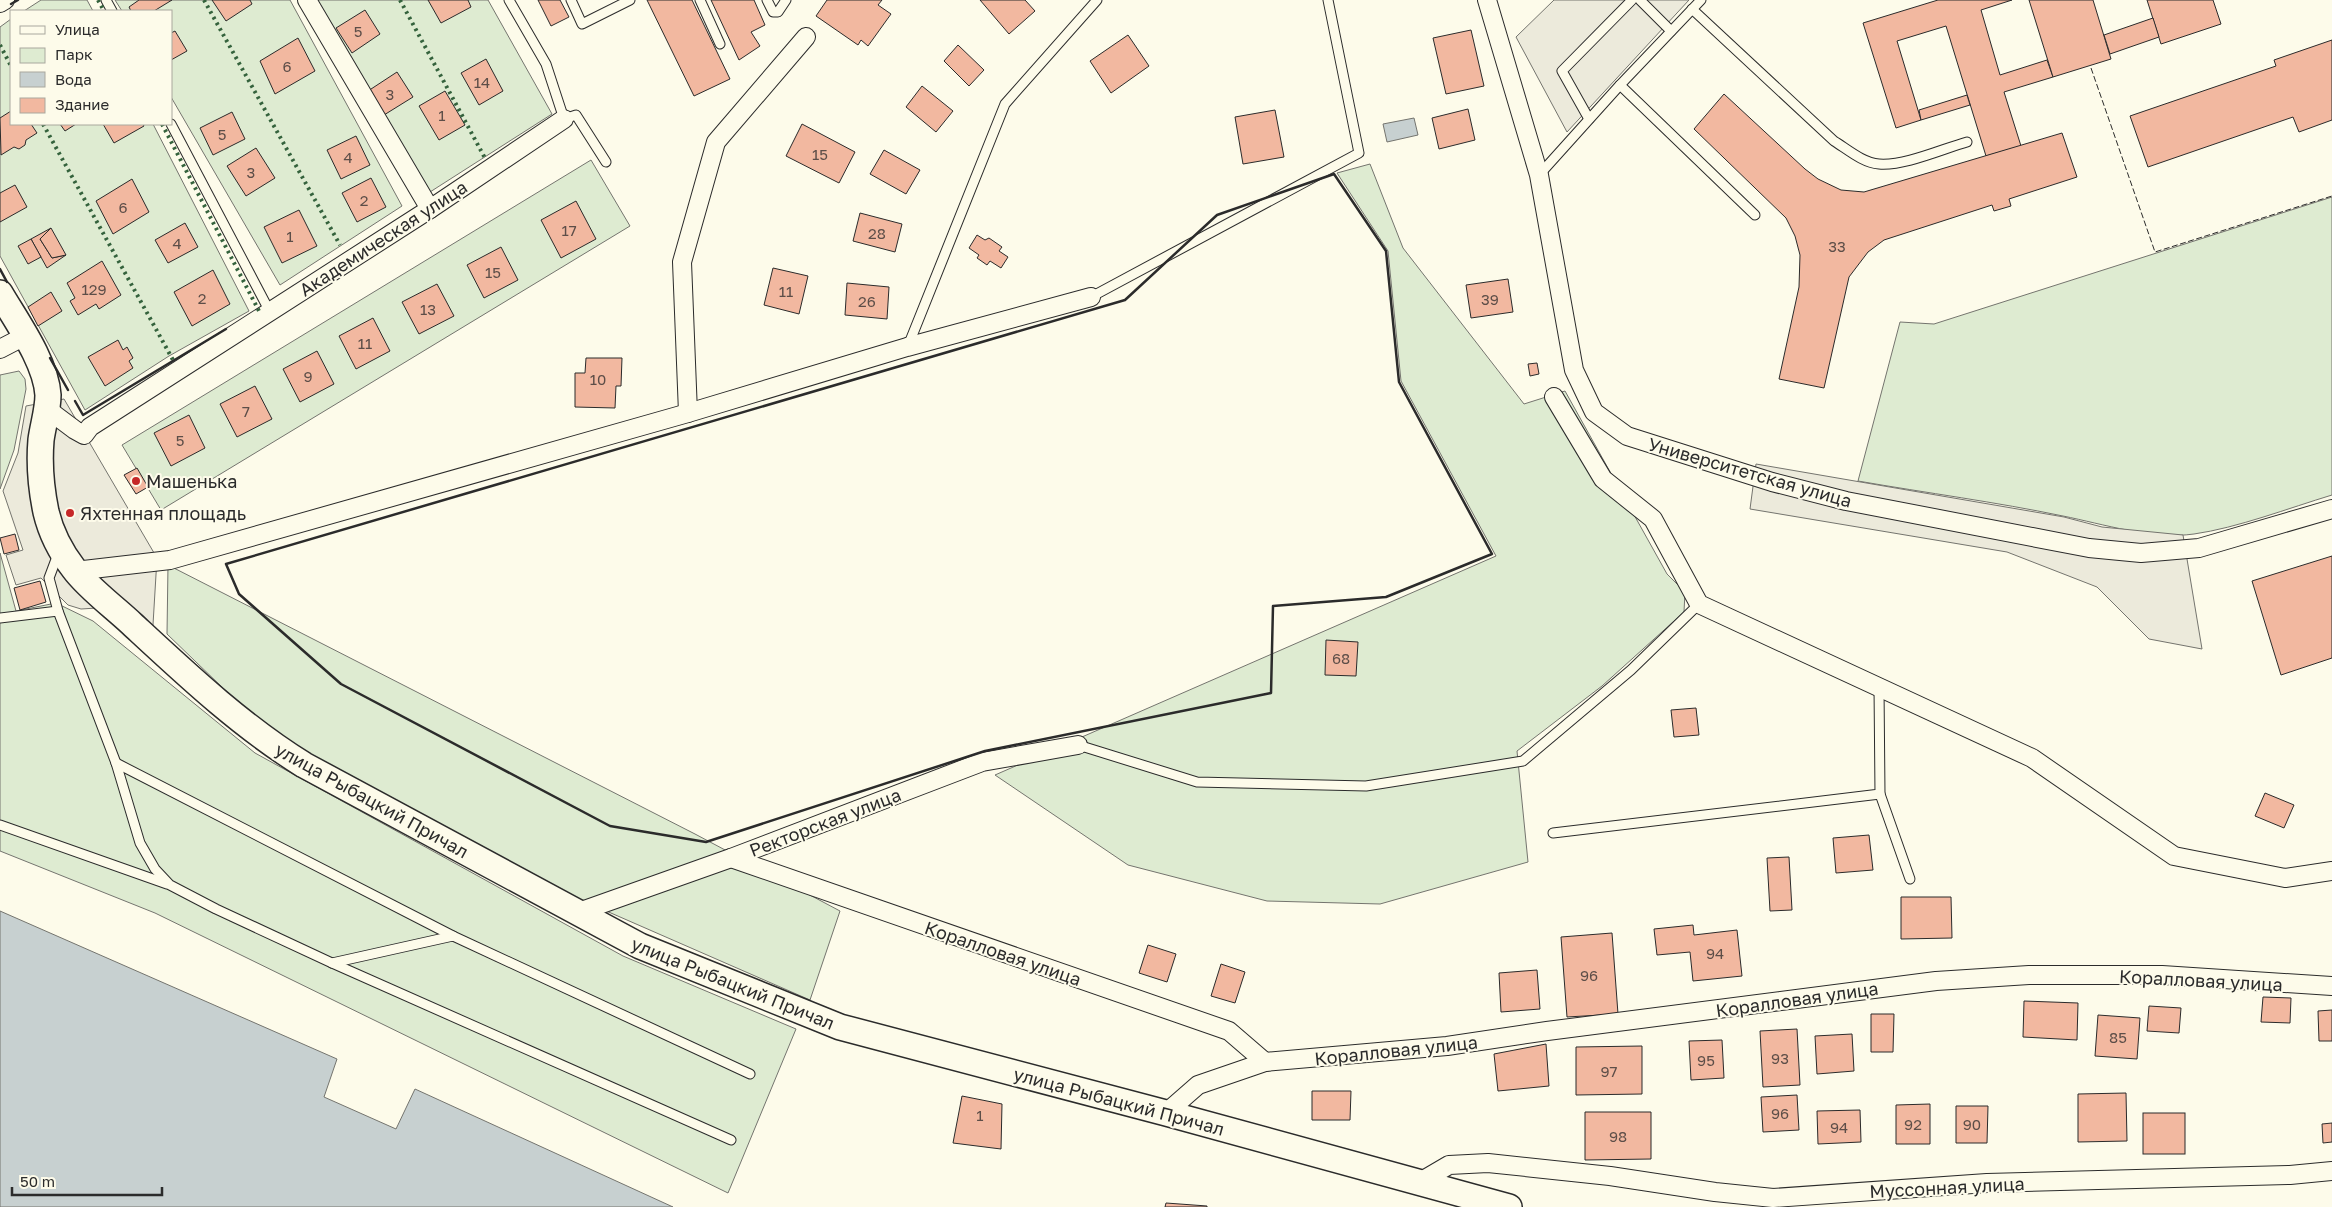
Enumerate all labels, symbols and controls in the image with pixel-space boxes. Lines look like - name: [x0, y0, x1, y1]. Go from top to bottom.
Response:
- legend: [10, 10, 172, 125]
- text: Улица: [55, 20, 100, 38]
- house number: 5: [354, 22, 362, 40]
- text: Парк: [55, 45, 93, 63]
- house number: 6: [282, 57, 292, 75]
- text: Вода: [55, 70, 92, 88]
- house number: 14: [474, 73, 490, 91]
- house number: 3: [386, 85, 394, 103]
- text: Здание: [55, 95, 109, 113]
- house number: 1: [438, 106, 446, 124]
- house number: 5: [218, 125, 226, 143]
- house number: 15: [812, 145, 828, 163]
- house number: 4: [343, 148, 353, 166]
- house number: 3: [247, 163, 255, 181]
- street label: Академическая улица: [295, 175, 471, 301]
- house number: 2: [360, 191, 368, 209]
- house number: 6: [118, 198, 128, 216]
- house number: 17: [561, 221, 577, 239]
- house number: 28: [868, 224, 886, 242]
- house number: 1: [286, 227, 294, 245]
- house number: 4: [172, 234, 182, 252]
- house number: 33: [1828, 237, 1846, 255]
- house number: 15: [485, 263, 501, 281]
- house number: 129: [81, 280, 107, 298]
- house number: 11: [779, 282, 793, 300]
- house number: 2: [198, 289, 206, 307]
- house number: 39: [1481, 290, 1499, 308]
- house number: 26: [858, 292, 876, 310]
- house number: 13: [420, 300, 436, 318]
- house number: 11: [358, 334, 372, 352]
- house number: 9: [303, 367, 313, 385]
- house number: 10: [590, 370, 606, 388]
- house number: 7: [242, 402, 250, 420]
- house number: 5: [176, 431, 184, 449]
- street label: Университетская улица: [1646, 432, 1854, 512]
- place label: Машенька: [146, 470, 237, 492]
- marker: Машенька: [130, 475, 142, 487]
- place label: Яхтенная площадь: [80, 502, 246, 524]
- marker: Яхтенная площадь: [64, 507, 76, 519]
- house number: 68: [1332, 649, 1350, 667]
- street label: улица Рыбацкий Причал: [272, 738, 472, 862]
- street label: Ректорская улица: [746, 783, 904, 861]
- street label: Коралловая улица: [922, 916, 1084, 990]
- street label: улица Рыбацкий Причал: [628, 932, 838, 1034]
- house number: 94: [1706, 944, 1724, 962]
- street label: Коралловая улица: [2119, 965, 2283, 995]
- house number: 96: [1580, 966, 1598, 984]
- street label: Коралловая улица: [1714, 977, 1880, 1021]
- house number: 85: [2109, 1028, 2127, 1046]
- street label: Коралловая улица: [1313, 1030, 1479, 1070]
- house number: 93: [1771, 1049, 1789, 1067]
- house number: 95: [1697, 1051, 1715, 1069]
- street label: улица Рыбацкий Причал: [1011, 1062, 1227, 1140]
- house number: 97: [1600, 1062, 1618, 1080]
- house number: 96: [1771, 1104, 1789, 1122]
- house number: 1: [976, 1106, 984, 1124]
- house number: 92: [1904, 1115, 1922, 1133]
- house number: 90: [1963, 1115, 1981, 1133]
- house number: 94: [1830, 1118, 1848, 1136]
- house number: 98: [1609, 1127, 1627, 1145]
- scale bar: [12, 1164, 162, 1196]
- text: 50 m: [20, 1172, 55, 1190]
- street label: Муссонная улица: [1869, 1172, 2025, 1202]

